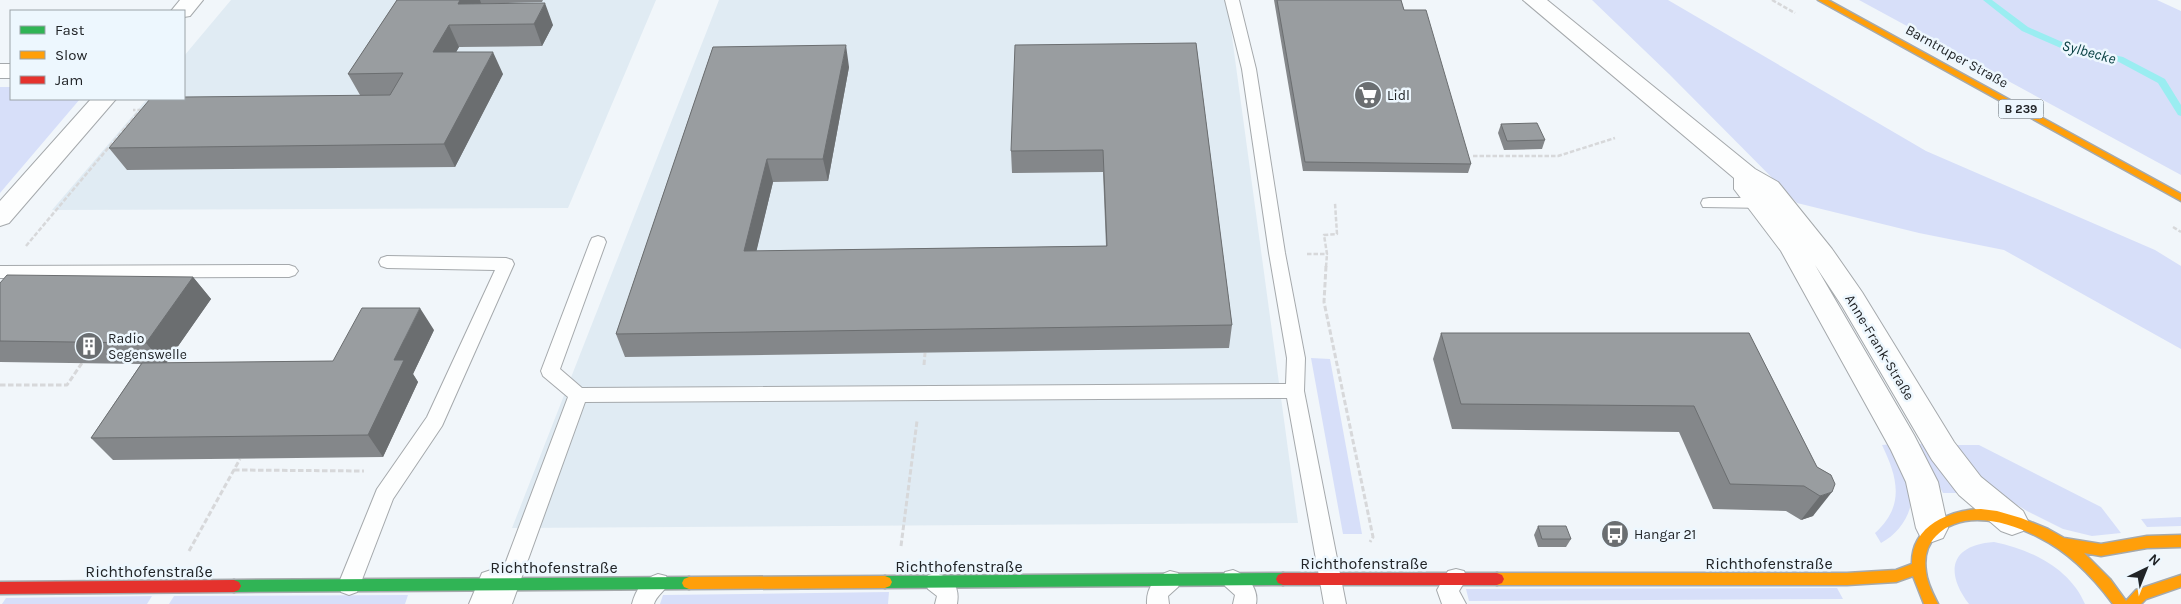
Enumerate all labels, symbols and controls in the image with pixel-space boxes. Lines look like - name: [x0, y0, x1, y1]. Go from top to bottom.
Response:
- legend: [10, 10, 185, 100]
- text: Fast: [55, 21, 85, 39]
- street label: Barntruper Straße: [1902, 21, 2011, 92]
- water label: Sylbecke: [2060, 36, 2118, 68]
- text: Slow: [55, 46, 87, 64]
- text: Jam: [55, 71, 83, 89]
- supermarket icon: Lidl: [1353, 80, 1383, 110]
- place label: Lidl: [1387, 87, 1410, 104]
- road number: B 239: [1998, 100, 2044, 118]
- street label: Anne-Frank-Straße: [1841, 291, 1918, 403]
- place label: Radio Segenswelle: [108, 330, 187, 363]
- building icon: Radio Segenswelle: [74, 331, 104, 361]
- bus stop icon: Hangar 21: [1600, 519, 1630, 549]
- place label: Hangar 21: [1634, 526, 1696, 543]
- north arrow: [2121, 544, 2171, 594]
- text: N: [2145, 550, 2164, 570]
- street label: Richthofenstraße: [1300, 554, 1428, 573]
- street label: Richthofenstraße: [1705, 554, 1833, 573]
- street label: Richthofenstraße: [895, 557, 1023, 576]
- street label: Richthofenstraße: [490, 558, 618, 577]
- street label: Richthofenstraße: [85, 562, 213, 581]

